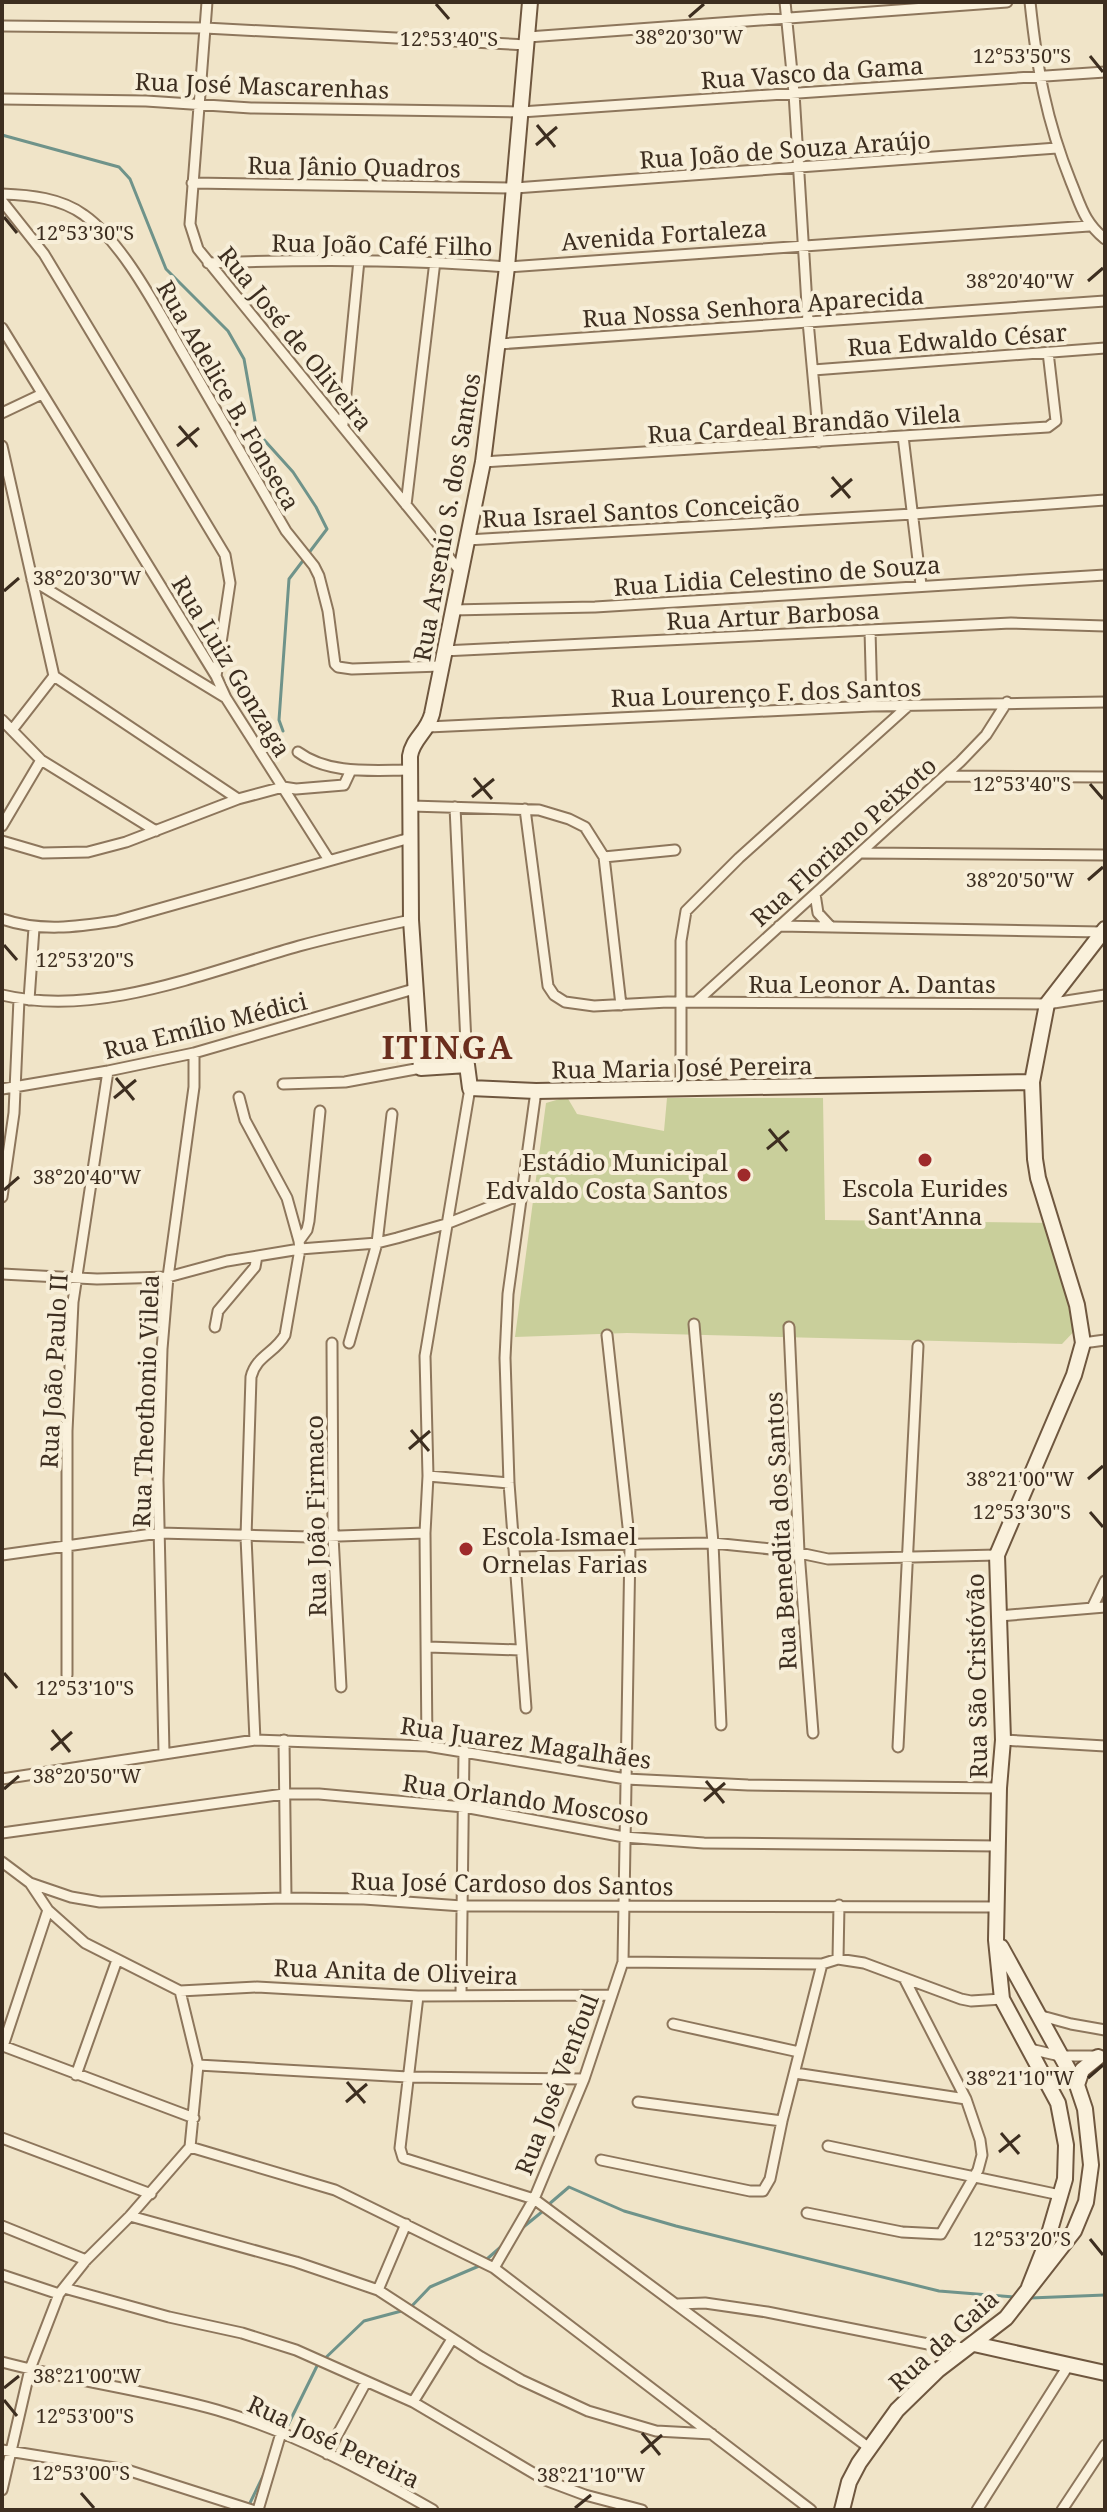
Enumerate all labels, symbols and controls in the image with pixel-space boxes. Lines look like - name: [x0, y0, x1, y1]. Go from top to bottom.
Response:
- text: 38°20'30"W: [635, 23, 743, 50]
- text: 12°53'40"S: [400, 25, 498, 52]
- text: 12°53'50"S: [973, 42, 1071, 69]
- street label: Rua Vasco da Gama: [700, 48, 924, 96]
- street label: Rua José Mascarenhas: [134, 64, 390, 106]
- street label: Rua João de Souza Araújo: [638, 122, 932, 176]
- street label: Rua Jânio Quadros: [247, 148, 461, 184]
- street label: Avenida Fortaleza: [560, 210, 768, 258]
- text: 12°53'30"S: [36, 219, 134, 246]
- street label: Rua João Café Filho: [271, 226, 493, 262]
- street label: Rua José de Oliveira: [211, 239, 381, 437]
- text: 38°20'40"W: [966, 267, 1074, 294]
- street label: Rua Adelice B. Fonseca: [150, 274, 308, 516]
- street label: Rua Nossa Senhora Aparecida: [581, 278, 925, 334]
- street label: Rua Edwaldo César: [846, 315, 1068, 363]
- street label: Rua Arsenio S. dos Santos: [404, 370, 488, 664]
- street label: Rua Cardeal Brandão Vilela: [646, 396, 962, 450]
- street label: Rua Israel Santos Conceição: [481, 485, 801, 535]
- street label: Rua Lidia Celestino de Souza: [612, 547, 942, 603]
- text: 38°20'30"W: [33, 564, 141, 591]
- street label: Rua Luiz Gonzaga: [165, 569, 299, 763]
- street label: Rua Artur Barbosa: [665, 593, 881, 637]
- street label: Rua Lourenço F. dos Santos: [610, 670, 922, 714]
- street label: Rua Floriano Peixoto: [743, 749, 943, 933]
- text: 12°53'40"S: [973, 770, 1071, 797]
- text: 38°20'50"W: [966, 866, 1074, 893]
- text: 12°53'20"S: [36, 946, 134, 973]
- street label: Rua Leonor A. Dantas: [748, 967, 996, 1000]
- street label: Rua Emílio Médici: [100, 984, 310, 1066]
- district label: ITINGA: [382, 1025, 514, 1068]
- street label: Rua Maria José Pereira: [551, 1048, 813, 1086]
- place label: Estádio Municipal Edvaldo Costa Santos: [486, 1145, 729, 1206]
- marker: Escola Eurides Sant'Anna: [916, 1151, 934, 1169]
- text: 38°20'40"W: [33, 1163, 141, 1190]
- marker: Estádio Municipal Edvaldo Costa Santos: [735, 1166, 753, 1184]
- place label: Escola Eurides Sant'Anna: [842, 1171, 1008, 1232]
- street label: Rua João Paulo II: [31, 1273, 75, 1469]
- street label: Rua Theothonio Vilela: [124, 1274, 166, 1528]
- street label: Rua Benedita dos Santos: [756, 1391, 804, 1671]
- street label: Rua João Firmaco: [297, 1415, 333, 1617]
- text: 38°21'00"W: [966, 1465, 1074, 1492]
- text: 12°53'30"S: [973, 1498, 1071, 1525]
- place label: Escola Ismael Ornelas Farias: [482, 1519, 647, 1580]
- marker: Escola Ismael Ornelas Farias: [457, 1540, 475, 1558]
- street label: Rua São Cristóvão: [958, 1573, 994, 1779]
- text: 12°53'10"S: [36, 1674, 134, 1701]
- street label: Rua Juarez Magalhães: [398, 1708, 654, 1776]
- text: 38°20'50"W: [33, 1762, 141, 1789]
- street label: Rua Orlando Moscoso: [401, 1765, 651, 1833]
- street label: Rua José Cardoso dos Santos: [350, 1864, 674, 1902]
- street label: Rua Anita de Oliveira: [273, 1950, 519, 1992]
- street label: Rua José Venfoul: [506, 1988, 606, 2179]
- text: 38°21'10"W: [966, 2064, 1074, 2091]
- text: 12°53'20"S: [973, 2225, 1071, 2252]
- street label: Rua da Gaia: [881, 2282, 1005, 2398]
- text: 38°21'00"W: [33, 2362, 141, 2389]
- street label: Rua José Pereira: [242, 2387, 426, 2495]
- text: 12°53'00"S: [36, 2402, 134, 2429]
- text: 12°53'00"S: [32, 2459, 130, 2486]
- text: 38°21'10"W: [537, 2461, 645, 2488]

